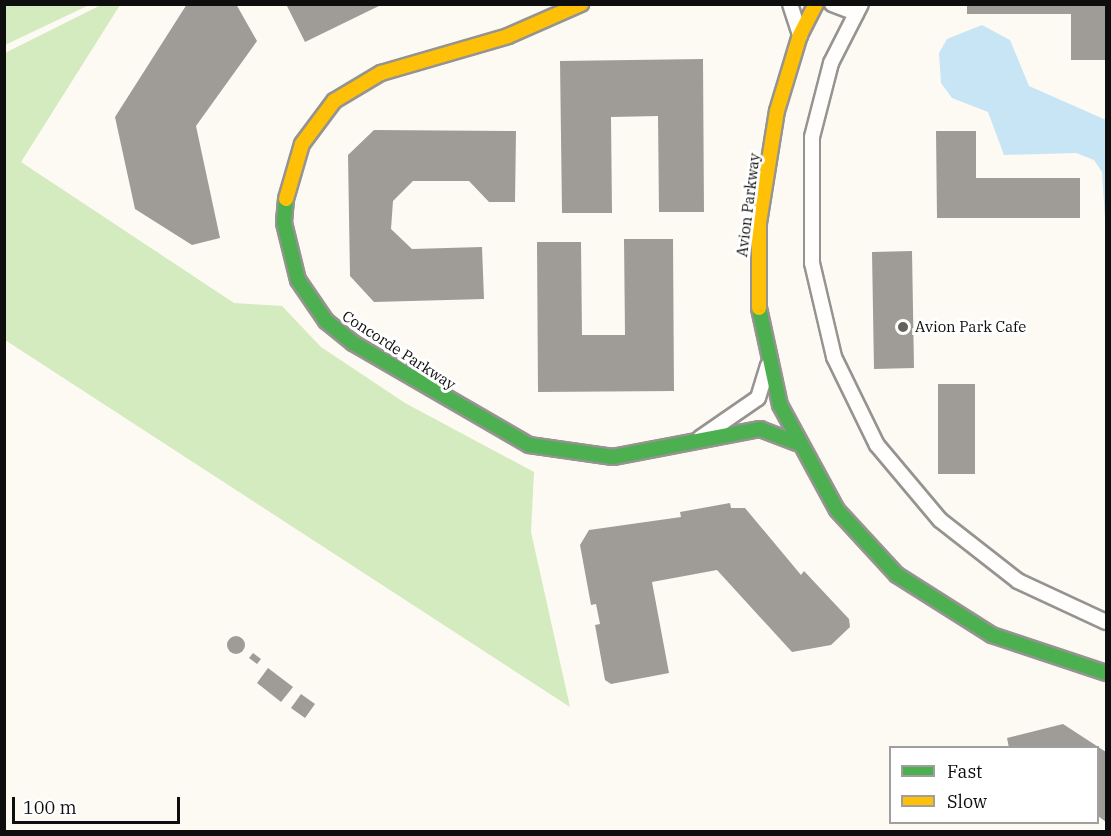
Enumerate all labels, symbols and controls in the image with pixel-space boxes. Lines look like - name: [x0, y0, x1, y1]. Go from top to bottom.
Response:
- street label: Avion Parkway: [733, 152, 763, 258]
- street label: Concorde Parkway: [339, 307, 459, 393]
- place label: Avion Park Cafe: [915, 318, 1026, 336]
- marker: Avion Park Cafe: [896, 320, 910, 334]
- legend: [889, 746, 1099, 824]
- text: Fast: [947, 760, 982, 783]
- scale bar: [15, 785, 183, 823]
- text: Slow: [947, 790, 987, 813]
- text: 100 m: [23, 796, 77, 819]

